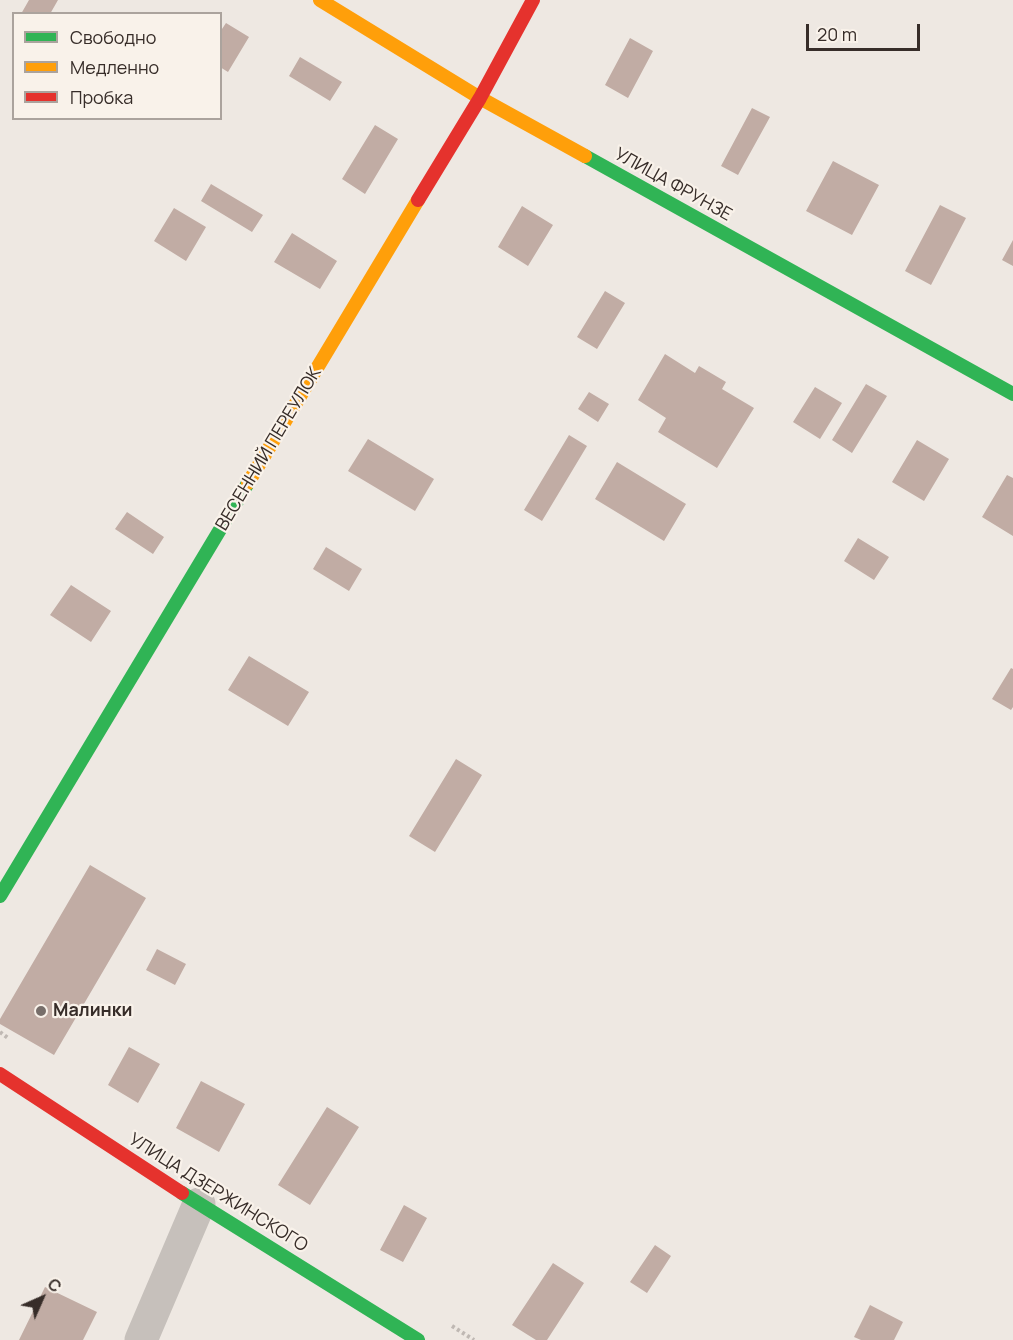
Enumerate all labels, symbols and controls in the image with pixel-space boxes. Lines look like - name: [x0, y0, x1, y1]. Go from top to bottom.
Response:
- legend: [12, 12, 222, 120]
- scale bar: [809, 12, 923, 50]
- text: 20 m: [817, 22, 857, 46]
- text: Свободно: [70, 25, 156, 49]
- text: Медленно: [70, 55, 159, 79]
- text: Пробка: [70, 85, 133, 109]
- street label: УЛИЦА ФРУНЗЕ: [610, 144, 736, 226]
- street label: ВЕСЕННИЙ ПЕРЕУЛОК: [212, 363, 326, 535]
- place label: Малинки: [53, 1000, 132, 1022]
- marker: Малинки: [34, 1004, 48, 1018]
- street label: УЛИЦА ДЗЕРЖИНСКОГО: [124, 1129, 312, 1257]
- north arrow: [12, 1268, 72, 1328]
- text: С: [43, 1273, 67, 1297]

